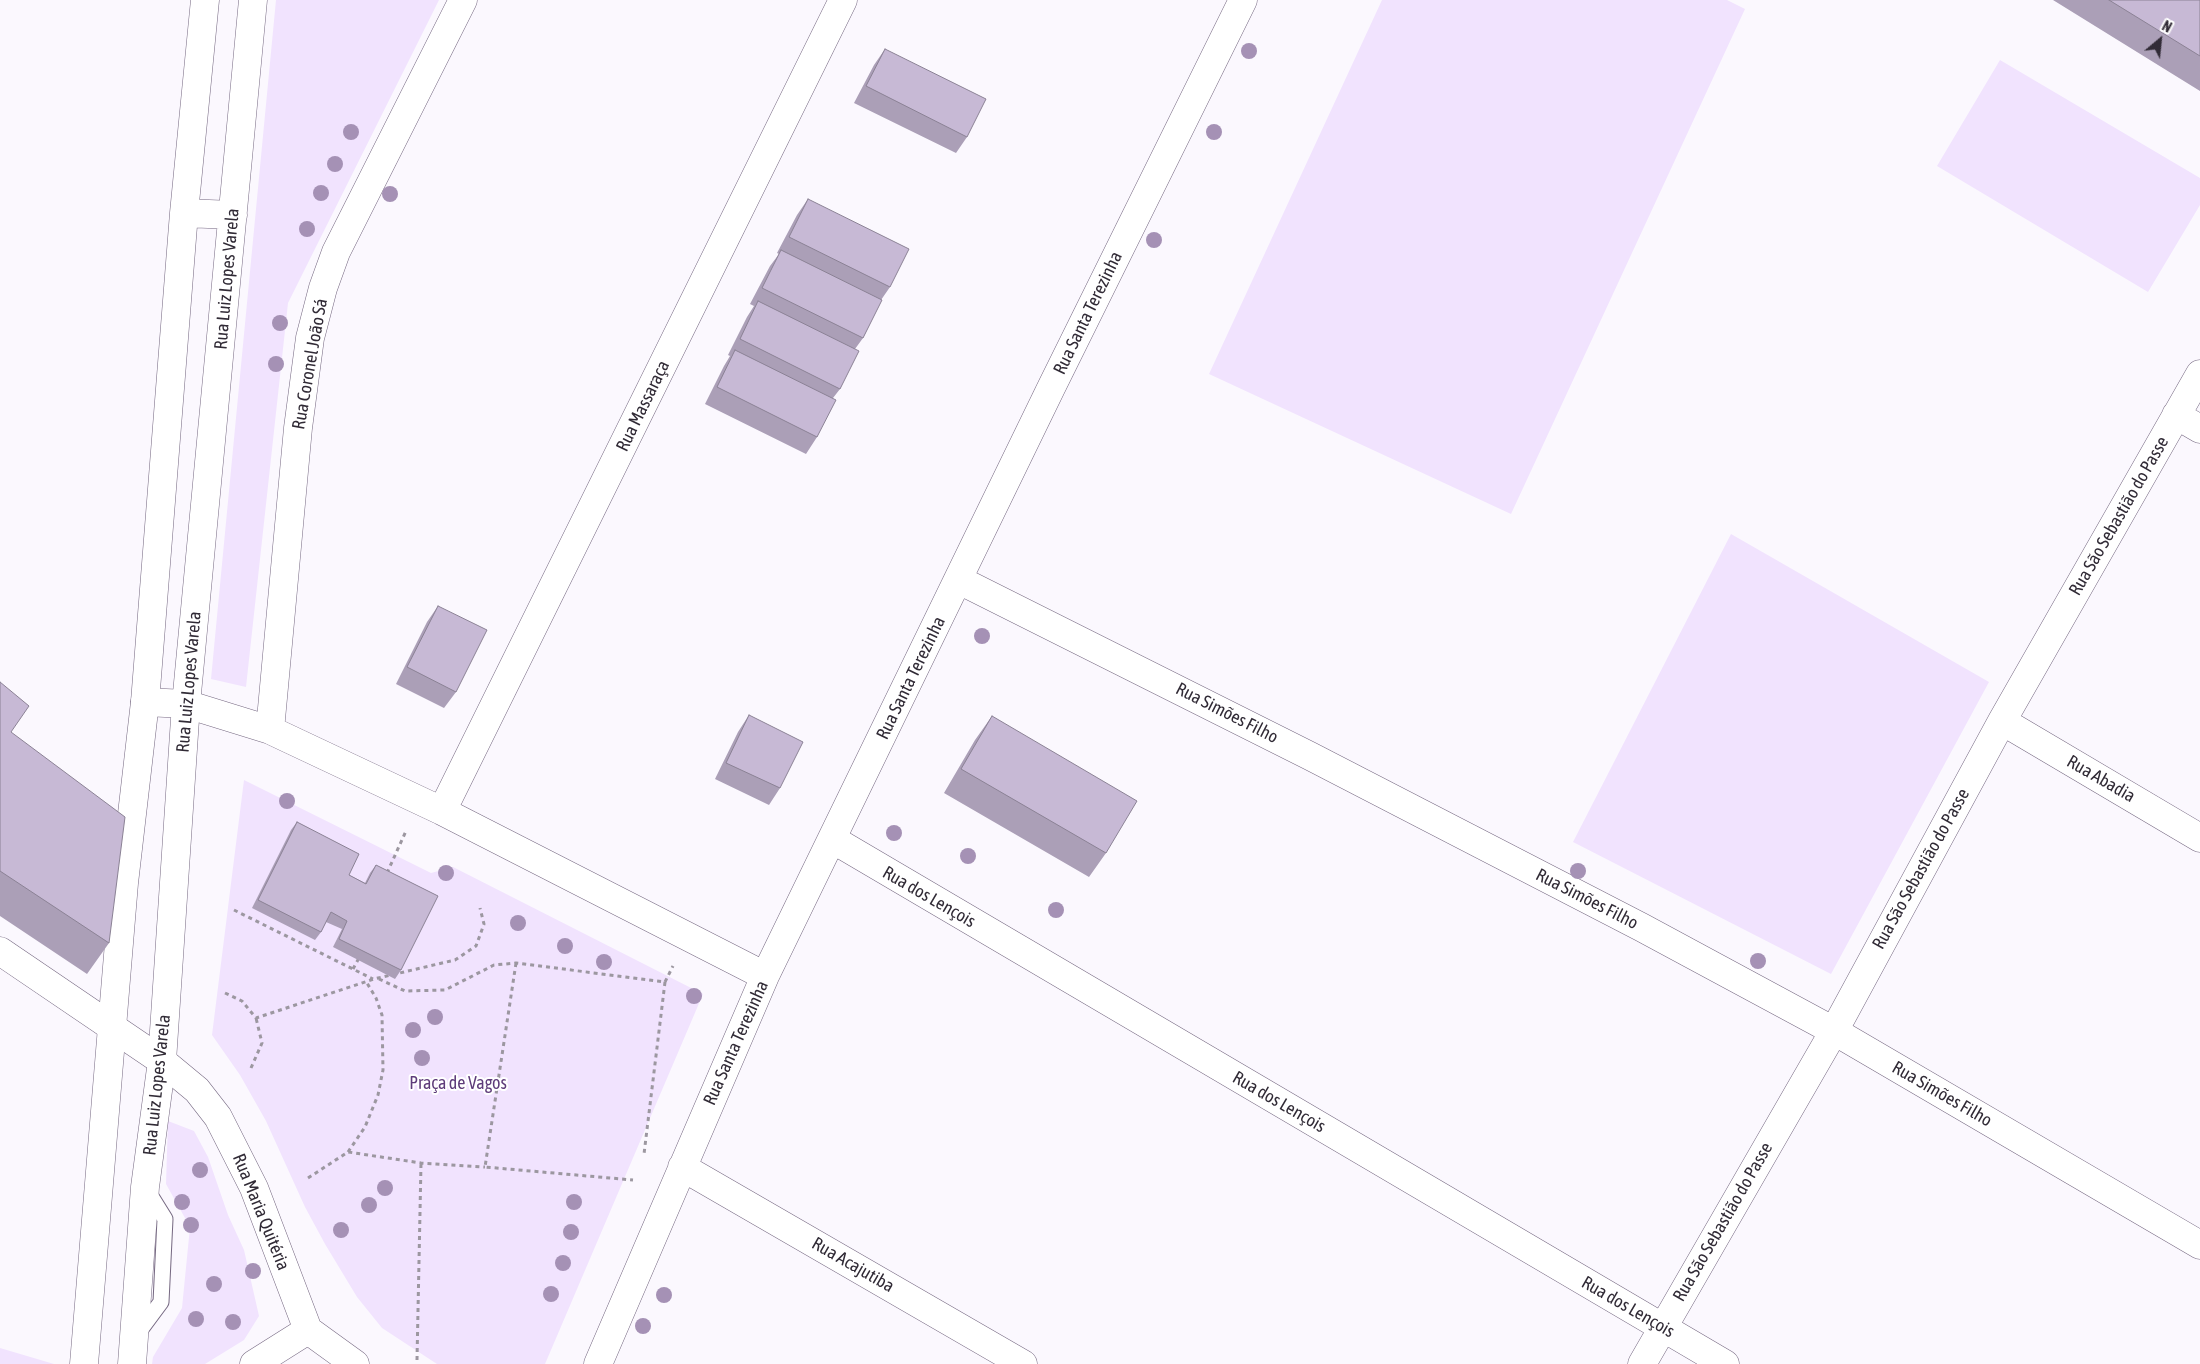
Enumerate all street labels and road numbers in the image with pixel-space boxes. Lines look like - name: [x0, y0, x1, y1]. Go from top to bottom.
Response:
- street label: Rua Luiz Lopes Varela: [210, 208, 244, 350]
- street label: Rua Santa Terezinha: [1049, 248, 1127, 378]
- street label: Rua Coronel João Sá: [288, 297, 332, 431]
- street label: Rua Massaraça: [612, 357, 674, 455]
- street label: Rua São Sebastião do Passe: [2065, 433, 2173, 599]
- street label: Rua Luiz Lopes Varela: [172, 611, 206, 753]
- street label: Rua Santa Terezinha: [872, 613, 950, 743]
- street label: Rua Simões Filho: [1172, 678, 1282, 748]
- street label: Rua Abadia: [2063, 751, 2139, 807]
- street label: Rua São Sebastião do Passe: [1868, 785, 1974, 953]
- street label: Rua dos Lençois: [879, 862, 979, 932]
- street label: Rua Simões Filho: [1532, 864, 1642, 934]
- street label: Rua Santa Terezinha: [699, 977, 773, 1109]
- street label: Rua Luiz Lopes Varela: [139, 1014, 175, 1156]
- street label: Rua Simões Filho: [1888, 1057, 1996, 1131]
- street label: Rua dos Lençois: [1229, 1067, 1329, 1137]
- street label: Rua São Sebastião do Passe: [1669, 1139, 1777, 1305]
- street label: Rua Maria Quitéria: [228, 1151, 294, 1273]
- street label: Rua Acajutiba: [808, 1233, 898, 1297]
- street label: Rua dos Lençois: [1578, 1272, 1678, 1342]

